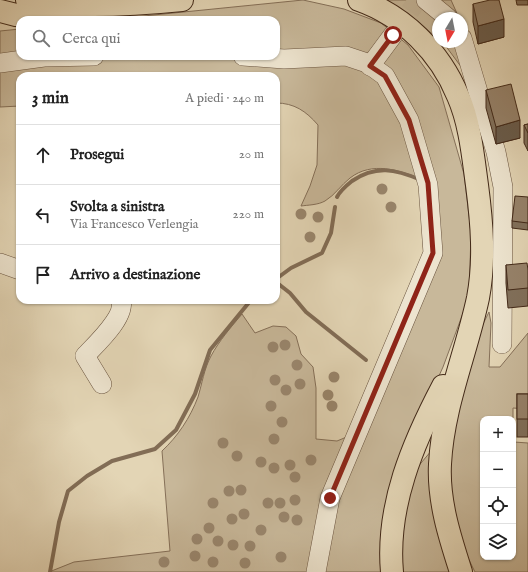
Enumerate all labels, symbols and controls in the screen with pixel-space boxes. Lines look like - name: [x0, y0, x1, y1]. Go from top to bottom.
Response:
- north arrow: [432, 12, 468, 48]
- search box: [16, 16, 280, 60]
- route start: [384, 26, 402, 44]
- icon: search: [30, 27, 52, 49]
- text: Cerca qui: [62, 29, 121, 48]
- text: 3 min: [32, 88, 69, 109]
- text: A piedi · 240 m: [185, 90, 264, 107]
- icon: ahead: [32, 144, 54, 166]
- text: Prosegui: [70, 145, 124, 164]
- text: 20 m: [239, 146, 264, 163]
- text: Svolta a sinistra: [70, 197, 165, 216]
- icon: left: [32, 204, 54, 226]
- text: 220 m: [233, 206, 264, 223]
- text: Via Francesco Verlengia: [70, 216, 199, 233]
- icon: arrive: [32, 264, 54, 286]
- text: Arrivo a destinazione: [70, 265, 200, 284]
- map controls: [480, 416, 516, 560]
- button: +: [480, 416, 516, 452]
- button: −: [480, 452, 516, 488]
- button: locate: [480, 488, 516, 524]
- route end: [321, 489, 339, 507]
- button: layers: [480, 524, 516, 560]

